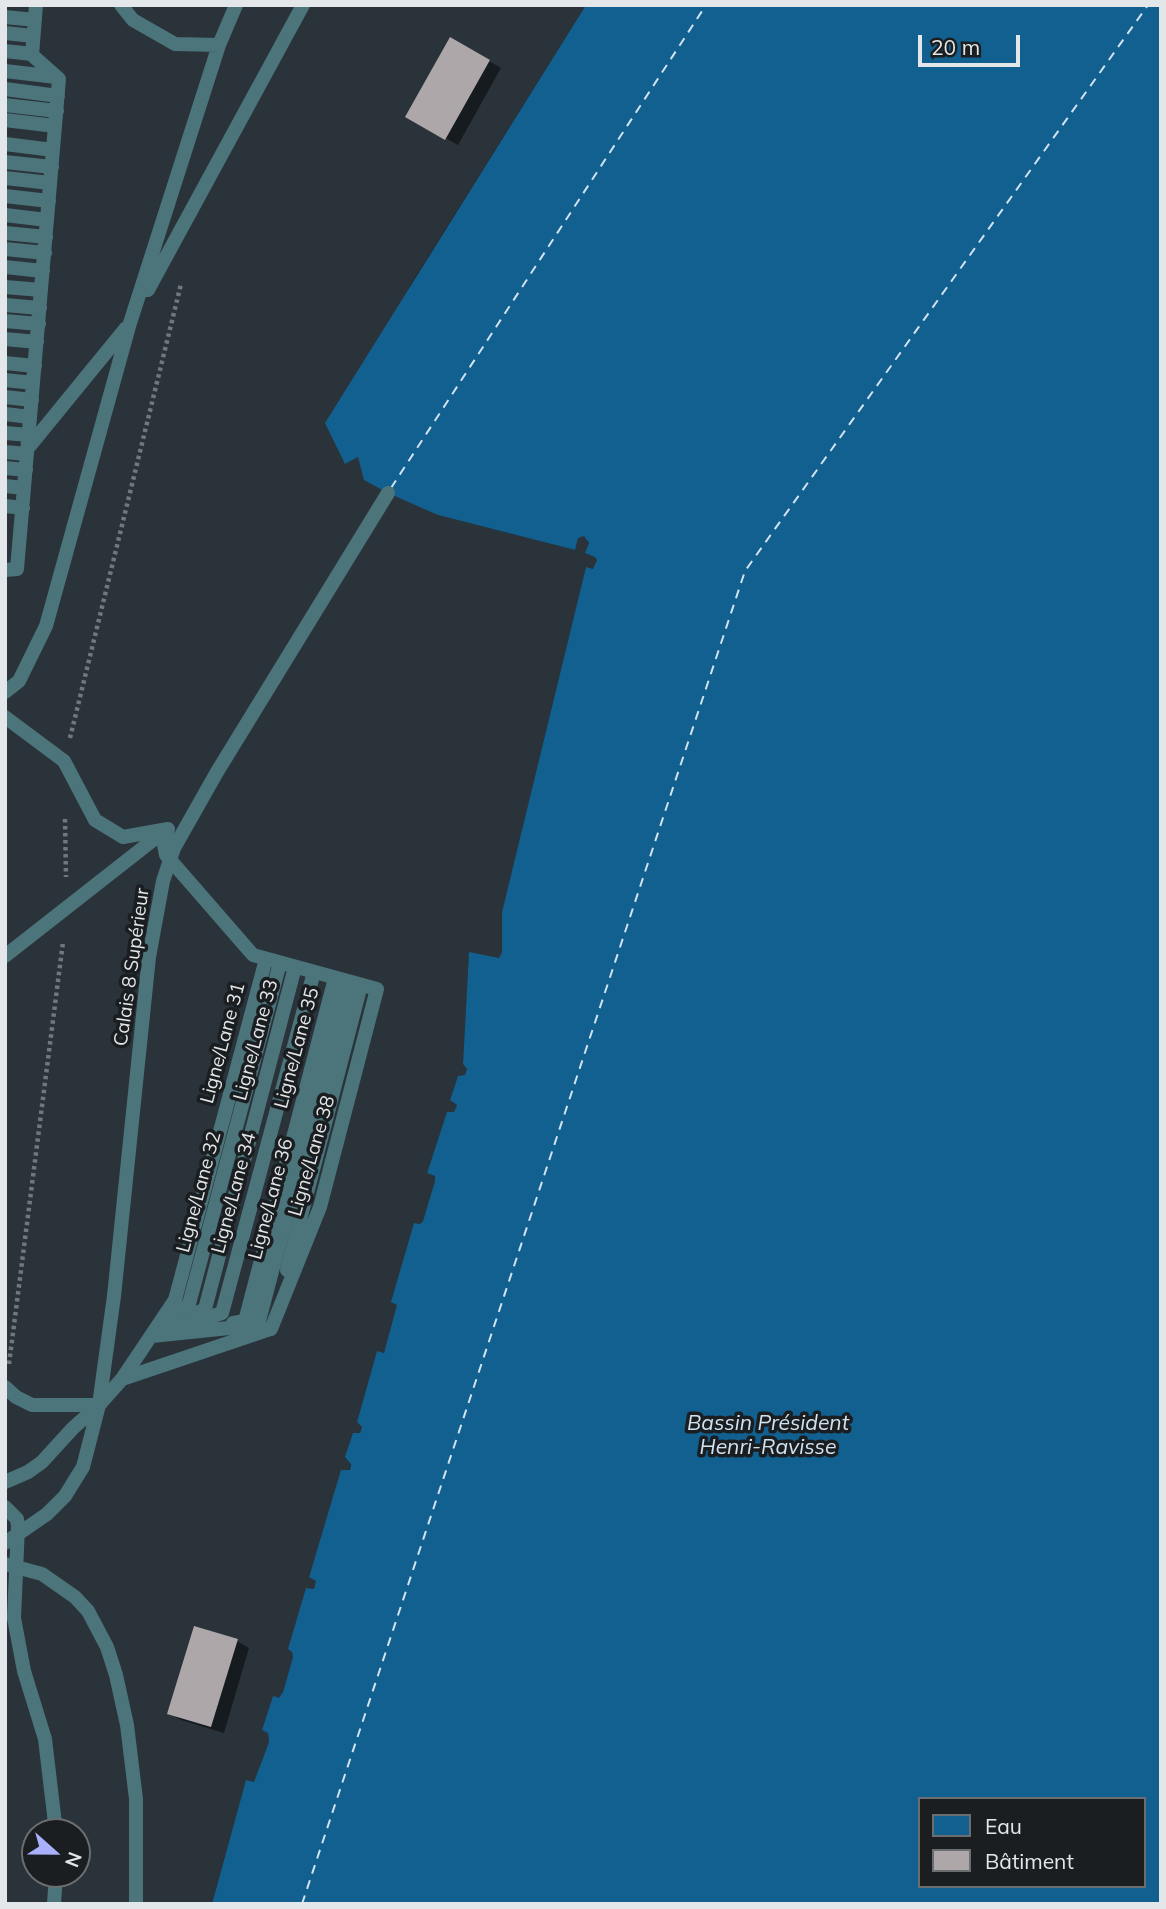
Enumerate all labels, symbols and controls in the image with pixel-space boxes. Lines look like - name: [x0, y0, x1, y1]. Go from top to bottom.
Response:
- scale bar: [921, 21, 1023, 65]
- text: 20 m: [931, 34, 980, 60]
- street label: Calais 8 Supérieur: [110, 886, 154, 1048]
- street label: Ligne/Lane 33: [229, 977, 283, 1103]
- street label: Ligne/Lane 31: [196, 980, 250, 1106]
- street label: Ligne/Lane 35: [270, 985, 324, 1111]
- street label: Ligne/Lane 38: [284, 1093, 340, 1219]
- street label: Ligne/Lane 32: [172, 1129, 226, 1255]
- street label: Ligne/Lane 34: [207, 1130, 261, 1256]
- street label: Ligne/Lane 36: [244, 1136, 298, 1262]
- water label: Bassin Président Henri-Ravisse: [687, 1411, 849, 1461]
- legend: [918, 1797, 1145, 1888]
- text: Eau: [985, 1813, 1022, 1839]
- north arrow: [21, 1818, 91, 1888]
- text: Bâtiment: [985, 1848, 1074, 1874]
- text: N: [60, 1849, 88, 1871]

